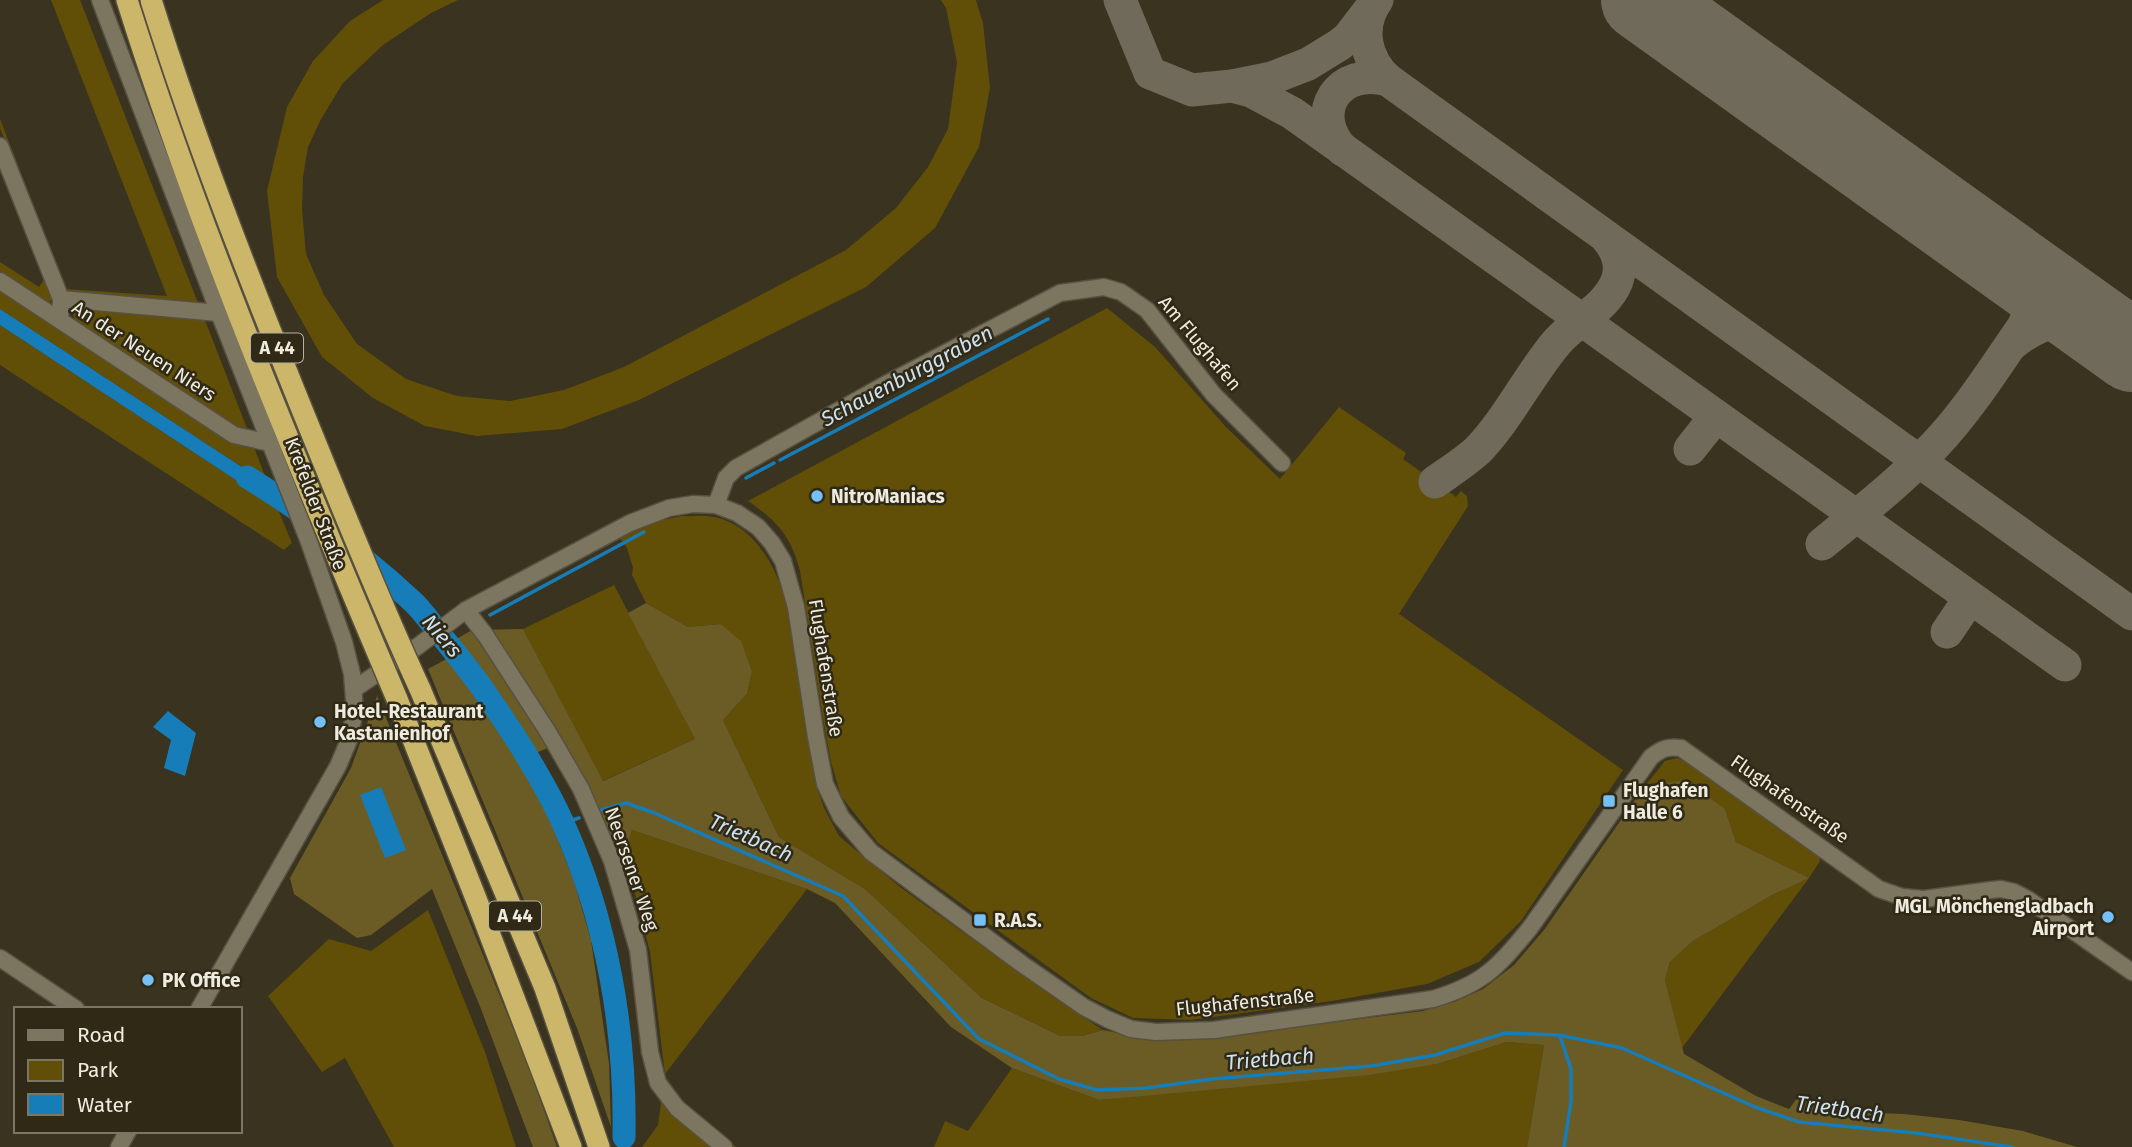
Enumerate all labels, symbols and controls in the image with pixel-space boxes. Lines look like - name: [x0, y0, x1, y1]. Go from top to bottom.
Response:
- street label: Am Flughafen: [1154, 291, 1246, 395]
- street label: An der Neuen Niers: [68, 296, 220, 406]
- water label: Schauenburggraben: [816, 320, 997, 433]
- road number: A 44: [251, 334, 303, 362]
- street label: Krefelder Straße: [280, 434, 352, 574]
- place label: NitroManiacs: [831, 485, 945, 508]
- marker: NitroManiacs: [809, 488, 825, 504]
- street label: Flughafenstraße: [804, 597, 848, 739]
- water label: Niers: [417, 609, 468, 663]
- place label: Hotel-Restaurant Kastanienhof: [334, 700, 484, 745]
- marker: Hotel-Restaurant Kastanienhof: [312, 714, 328, 730]
- street label: Flughafenstraße: [1726, 750, 1854, 848]
- place label: Flughafen Halle 6: [1623, 779, 1708, 824]
- marker: Flughafen Halle 6: [1601, 793, 1617, 809]
- street label: Neersener Weg: [600, 804, 664, 934]
- water label: Trietbach: [705, 808, 797, 868]
- place label: MGL Mönchengladbach Airport: [1895, 895, 2095, 940]
- road number: A 44: [489, 902, 541, 931]
- place label: R.A.S.: [994, 909, 1042, 932]
- marker: MGL Mönchengladbach Airport: [2100, 909, 2116, 925]
- marker: R.A.S.: [972, 912, 988, 928]
- place label: PK Office: [162, 969, 240, 992]
- marker: PK Office: [140, 972, 156, 988]
- street label: Flughafenstraße: [1175, 983, 1315, 1021]
- legend: [14, 1007, 242, 1133]
- text: Road: [77, 1022, 125, 1048]
- water label: Trietbach: [1225, 1042, 1315, 1076]
- text: Park: [77, 1057, 119, 1083]
- water label: Trietbach: [1794, 1090, 1886, 1128]
- text: Water: [77, 1092, 132, 1118]

